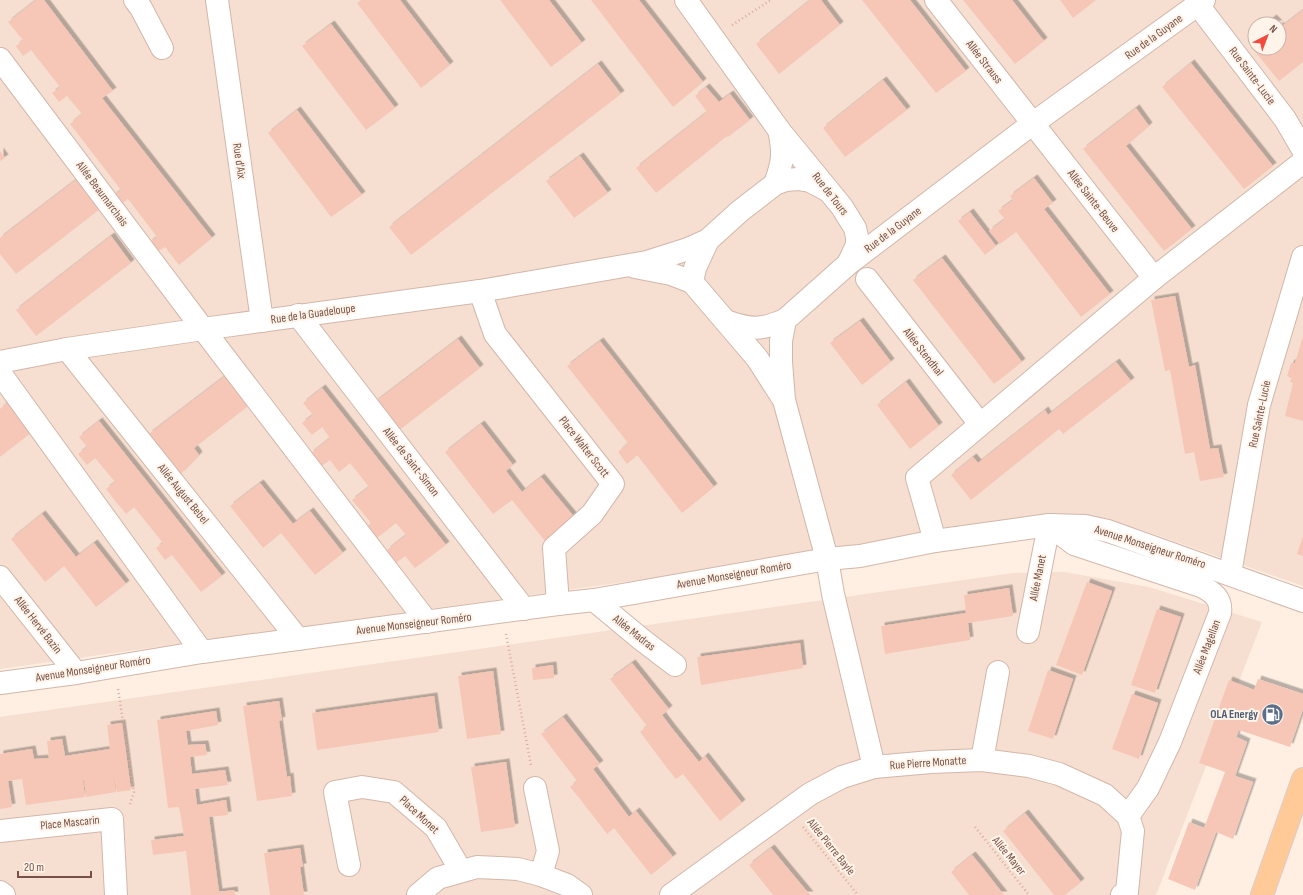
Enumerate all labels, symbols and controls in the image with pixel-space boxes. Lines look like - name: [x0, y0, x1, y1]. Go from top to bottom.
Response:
- street label: Rue de la Guyane: [1122, 11, 1186, 63]
- north arrow: [1247, 16, 1287, 56]
- text: N: [1267, 22, 1280, 36]
- street label: Allée Strauss: [962, 36, 1006, 87]
- street label: Rue Sainte-Lucie: [1225, 44, 1279, 108]
- street label: Rue d'Aix: [229, 142, 249, 180]
- street label: Allée Beaumarchais: [72, 158, 131, 230]
- street label: Allée Sainte-Beuve: [1063, 166, 1122, 236]
- street label: Rue de Tours: [808, 169, 852, 219]
- street label: Rue de la Guyane: [861, 203, 925, 256]
- street label: Rue de la Guadeloupe: [270, 301, 356, 327]
- street label: Allée Stendhal: [899, 324, 946, 379]
- street label: Rue Sainte-Lucie: [1246, 379, 1275, 449]
- street label: Place Walter Scott: [555, 413, 613, 481]
- street label: Allée de Saint-Simon: [379, 424, 443, 499]
- street label: Allée August Bebel: [153, 460, 212, 527]
- street label: Avenue Monseigneur Roméro: [1092, 522, 1208, 572]
- street label: Allée Manet: [1026, 553, 1050, 603]
- street label: Avenue Monseigneur Roméro: [675, 558, 792, 593]
- street label: Allée Hervé Bazin: [10, 593, 65, 657]
- street label: Avenue Monseigneur Roméro: [354, 609, 473, 639]
- street label: Allée Madras: [609, 611, 658, 654]
- street label: Allée Magellan: [1189, 618, 1224, 677]
- street label: Avenue Monseigneur Roméro: [33, 653, 152, 686]
- fuel station icon: OLA Energy: [1260, 701, 1286, 727]
- place label: OLA Energy: [1210, 707, 1258, 722]
- street label: Rue Pierre Monatte: [889, 753, 967, 773]
- street label: Place Monet: [396, 793, 442, 837]
- street label: Place Mascarin: [40, 812, 100, 834]
- street label: Allée Pierre Bayle: [803, 815, 858, 878]
- street label: Allée Mayer: [988, 833, 1030, 879]
- scale bar: [18, 853, 91, 879]
- text: 20 m: [24, 860, 44, 875]

